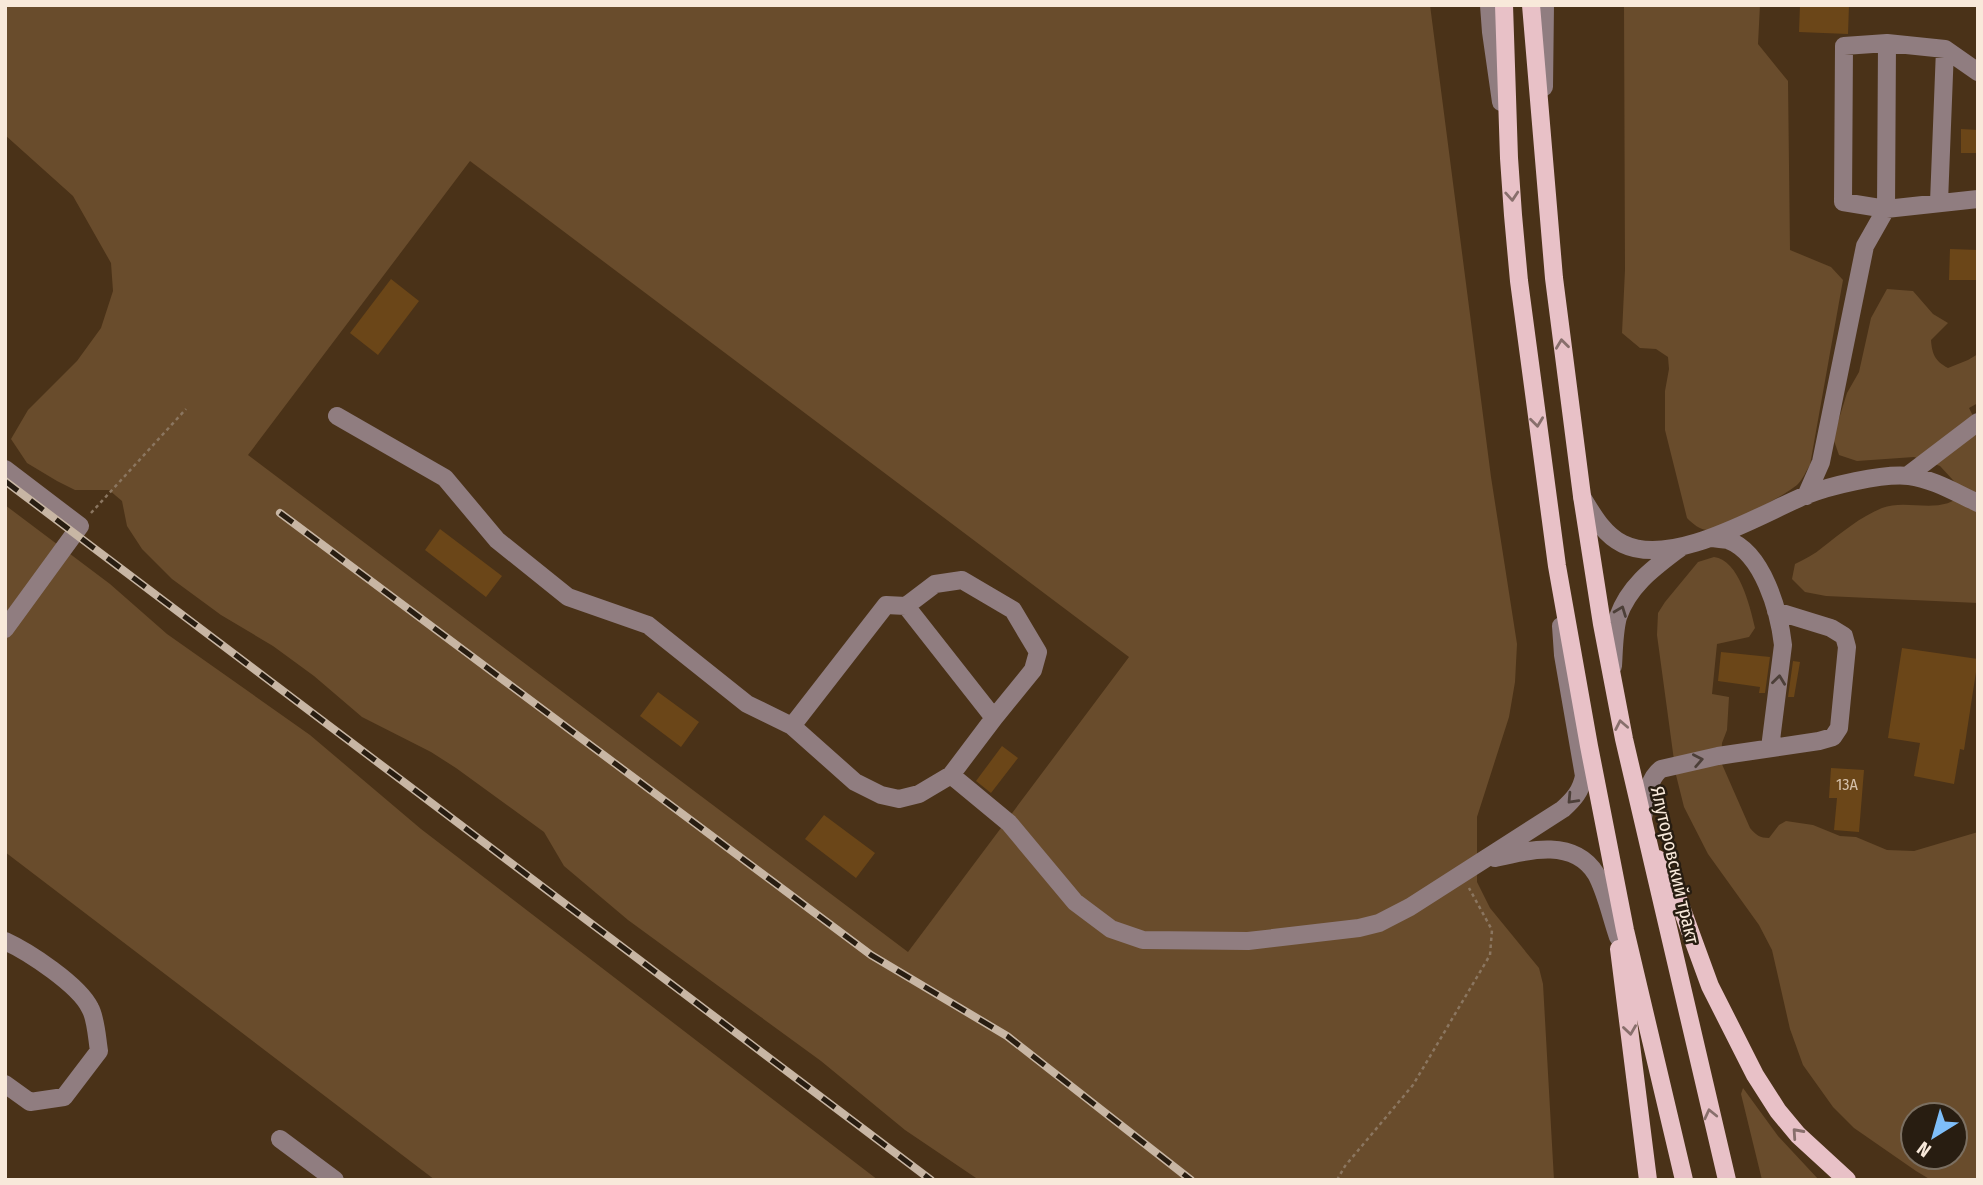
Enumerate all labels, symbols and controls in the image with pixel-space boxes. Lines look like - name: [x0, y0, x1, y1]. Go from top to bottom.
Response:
- one-way arrow: [1504, 191, 1519, 202]
- one-way arrow: [1555, 338, 1570, 350]
- one-way arrow: [1530, 416, 1545, 428]
- one-way arrow: [1613, 606, 1627, 618]
- one-way arrow: [1771, 674, 1786, 686]
- one-way arrow: [1615, 719, 1630, 731]
- one-way arrow: [1692, 753, 1704, 768]
- house number: 13А: [1836, 775, 1859, 794]
- street label: Ялуторовский тракт: [1646, 784, 1704, 946]
- one-way arrow: [1567, 791, 1580, 804]
- one-way arrow: [1622, 1024, 1637, 1036]
- north arrow: [1899, 1101, 1969, 1171]
- one-way arrow: [1704, 1108, 1719, 1120]
- one-way arrow: [1793, 1128, 1805, 1141]
- text: N: [1913, 1137, 1936, 1162]

